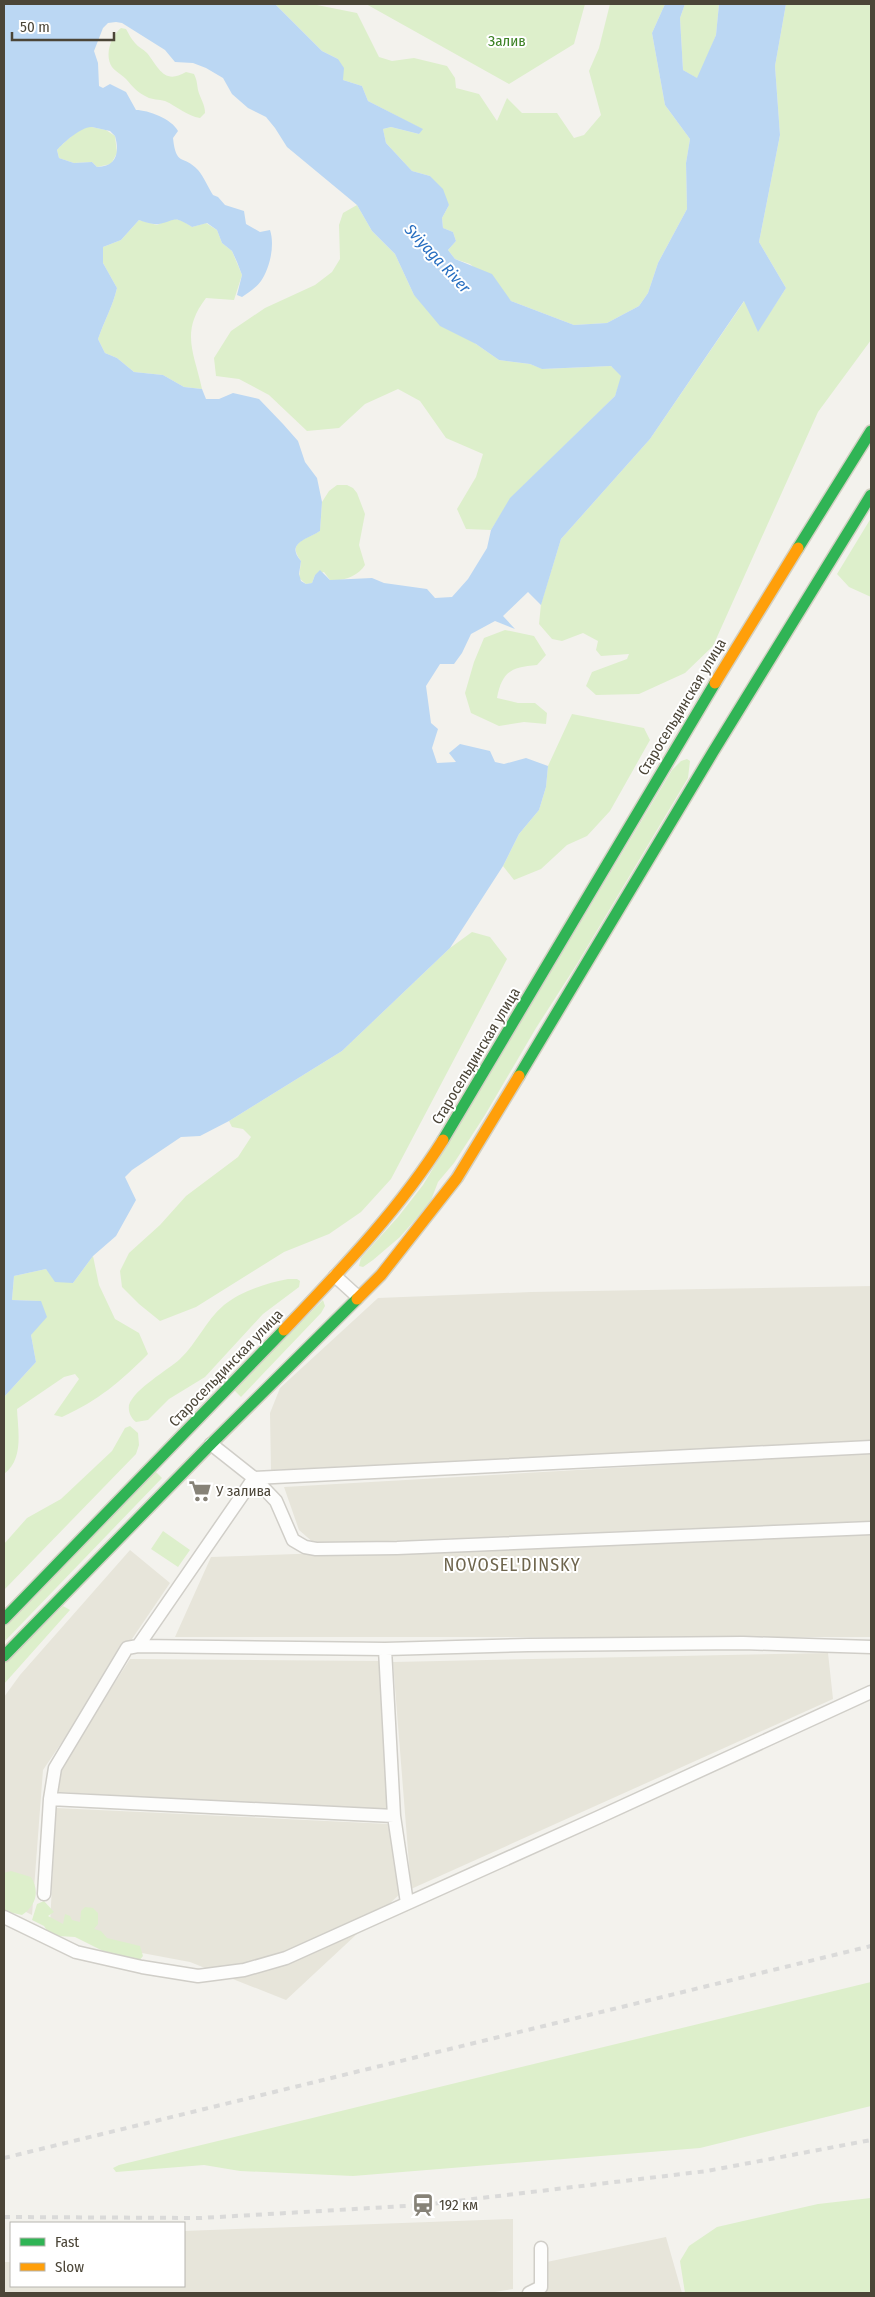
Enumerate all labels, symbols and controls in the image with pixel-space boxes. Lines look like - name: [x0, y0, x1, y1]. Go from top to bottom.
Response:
- scale bar: [12, 10, 115, 42]
- text: 50 m: [20, 18, 50, 36]
- park label: Залив: [488, 32, 526, 50]
- water label: Sviyaga River: [400, 219, 475, 297]
- street label: Старосельдинская улица: [634, 635, 730, 779]
- street label: Старосельдинская улица: [428, 984, 524, 1128]
- street label: Старосельдинская улица: [165, 1305, 287, 1431]
- supermarket icon: У залива: [187, 1478, 213, 1504]
- place label: У залива: [215, 1482, 271, 1500]
- district label: NOVOSEL'DINSKY: [443, 1554, 581, 1576]
- station icon: 192 км: [410, 2192, 436, 2218]
- place label: 192 км: [439, 2196, 478, 2214]
- legend: [10, 2222, 185, 2287]
- text: Fast: [55, 2233, 79, 2251]
- text: Slow: [55, 2258, 84, 2276]

